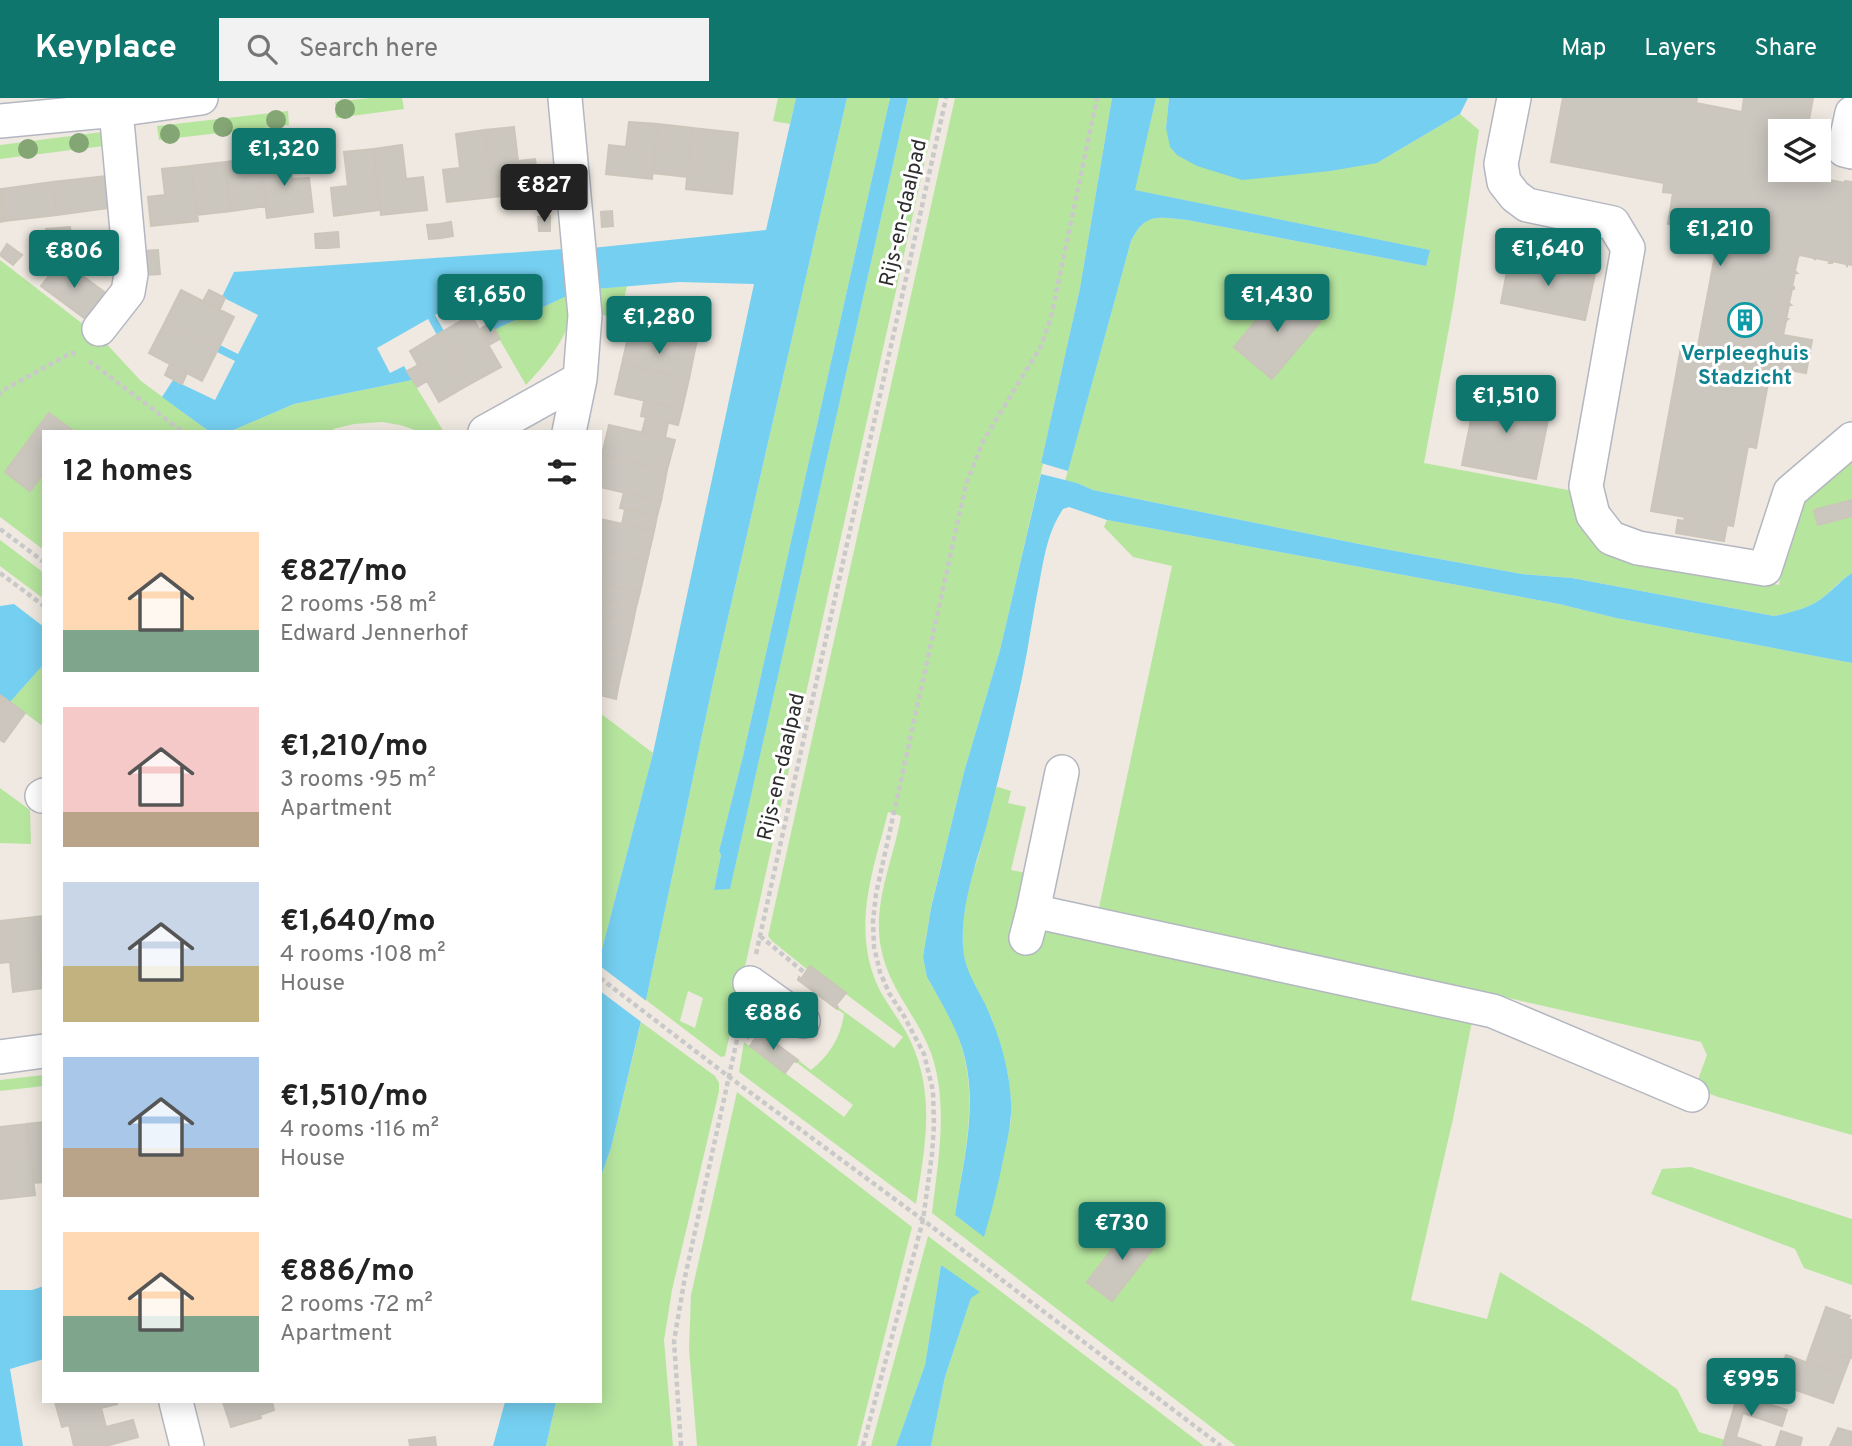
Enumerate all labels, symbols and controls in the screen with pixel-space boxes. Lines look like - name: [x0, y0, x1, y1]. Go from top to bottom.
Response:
- search box: [219, 18, 709, 81]
- text: Keyplace: [35, 28, 177, 70]
- icon: search: [243, 30, 281, 68]
- text: Search here: [299, 33, 438, 66]
- text: Map: [1561, 34, 1606, 64]
- text: Layers: [1644, 34, 1716, 64]
- text: Share: [1754, 34, 1817, 64]
- map controls: [1768, 119, 1831, 182]
- button: layers: [1768, 119, 1831, 182]
- pin: €1,320: [227, 129, 341, 188]
- text: €1,320: [248, 136, 320, 165]
- street label: Rijs-en-daalpad: [874, 137, 934, 289]
- pin: €827: [503, 164, 585, 224]
- text: €827: [517, 172, 571, 201]
- pin: €1,210: [1663, 208, 1777, 268]
- text: €1,210: [1686, 216, 1754, 245]
- pin: €1,640: [1491, 228, 1605, 288]
- pin: €806: [33, 230, 115, 290]
- text: €1,640: [1511, 236, 1585, 265]
- text: €806: [45, 238, 103, 267]
- pin: €1,650: [433, 274, 547, 334]
- pin: €1,430: [1220, 274, 1334, 334]
- text: €1,650: [453, 282, 527, 311]
- text: €1,430: [1240, 282, 1314, 311]
- pin: €1,280: [602, 296, 716, 356]
- building icon: Verpleeghuis Stadzicht: [1726, 301, 1764, 339]
- text: €1,280: [622, 304, 696, 333]
- place label: Verpleeghuis Stadzicht: [1681, 341, 1809, 392]
- pin: €1,510: [1449, 376, 1563, 435]
- text: €1,510: [1472, 383, 1540, 412]
- icon: filters: [543, 453, 581, 491]
- text: 12 homes: [63, 454, 193, 491]
- text: €827/mo: [280, 554, 407, 591]
- icon: home: [119, 560, 203, 644]
- text: 2 rooms · 58 m²: [280, 591, 436, 620]
- text: Edward Jennerhof: [280, 620, 468, 649]
- street label: Rijs-en-daalpad: [752, 691, 812, 843]
- text: €1,210/mo: [280, 729, 428, 766]
- icon: home: [119, 735, 203, 819]
- text: 3 rooms · 95 m²: [280, 766, 436, 795]
- text: Apartment: [280, 795, 392, 824]
- text: €1,640/mo: [280, 904, 435, 941]
- icon: home: [119, 910, 203, 994]
- text: 4 rooms · 108 m²: [280, 941, 446, 970]
- text: House: [280, 970, 345, 999]
- pin: €886: [732, 992, 814, 1052]
- text: €886: [744, 1000, 802, 1029]
- text: €1,510/mo: [280, 1079, 428, 1116]
- icon: home: [119, 1085, 203, 1169]
- text: 4 rooms · 116 m²: [280, 1116, 439, 1145]
- text: House: [280, 1145, 345, 1174]
- pin: €730: [1081, 1202, 1163, 1262]
- text: €730: [1095, 1210, 1149, 1239]
- text: €886/mo: [280, 1254, 414, 1291]
- icon: home: [119, 1260, 203, 1344]
- text: 2 rooms · 72 m²: [280, 1291, 433, 1320]
- text: Apartment: [280, 1320, 392, 1349]
- pin: €995: [1710, 1358, 1792, 1418]
- text: €995: [1723, 1366, 1779, 1395]

